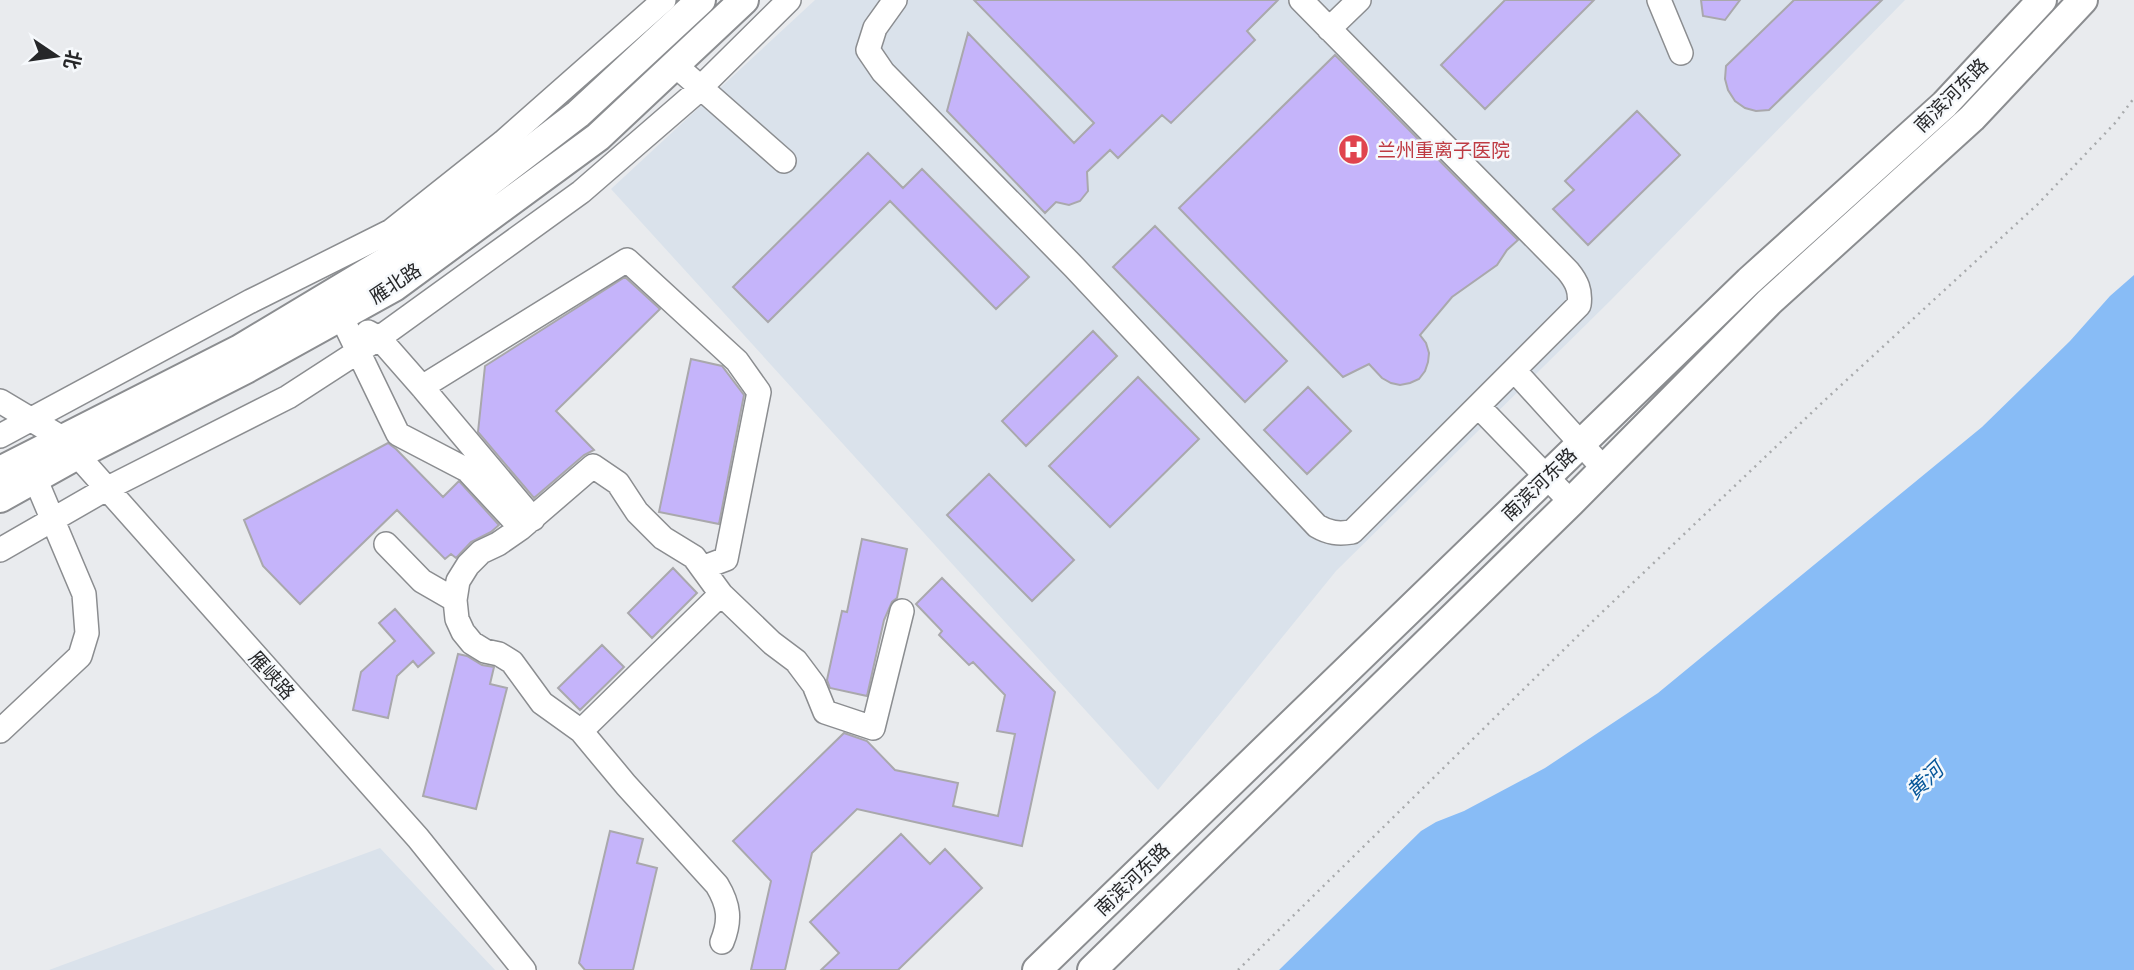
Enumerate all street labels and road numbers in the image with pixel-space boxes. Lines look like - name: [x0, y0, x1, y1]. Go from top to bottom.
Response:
- street label: 南滨河东路: [1910, 54, 1992, 136]
- street label: 雁北路: [365, 258, 425, 308]
- street label: 南滨河东路: [1497, 443, 1581, 525]
- street label: 雁峡路: [245, 646, 299, 704]
- street label: 南滨河东路: [1090, 838, 1174, 920]

